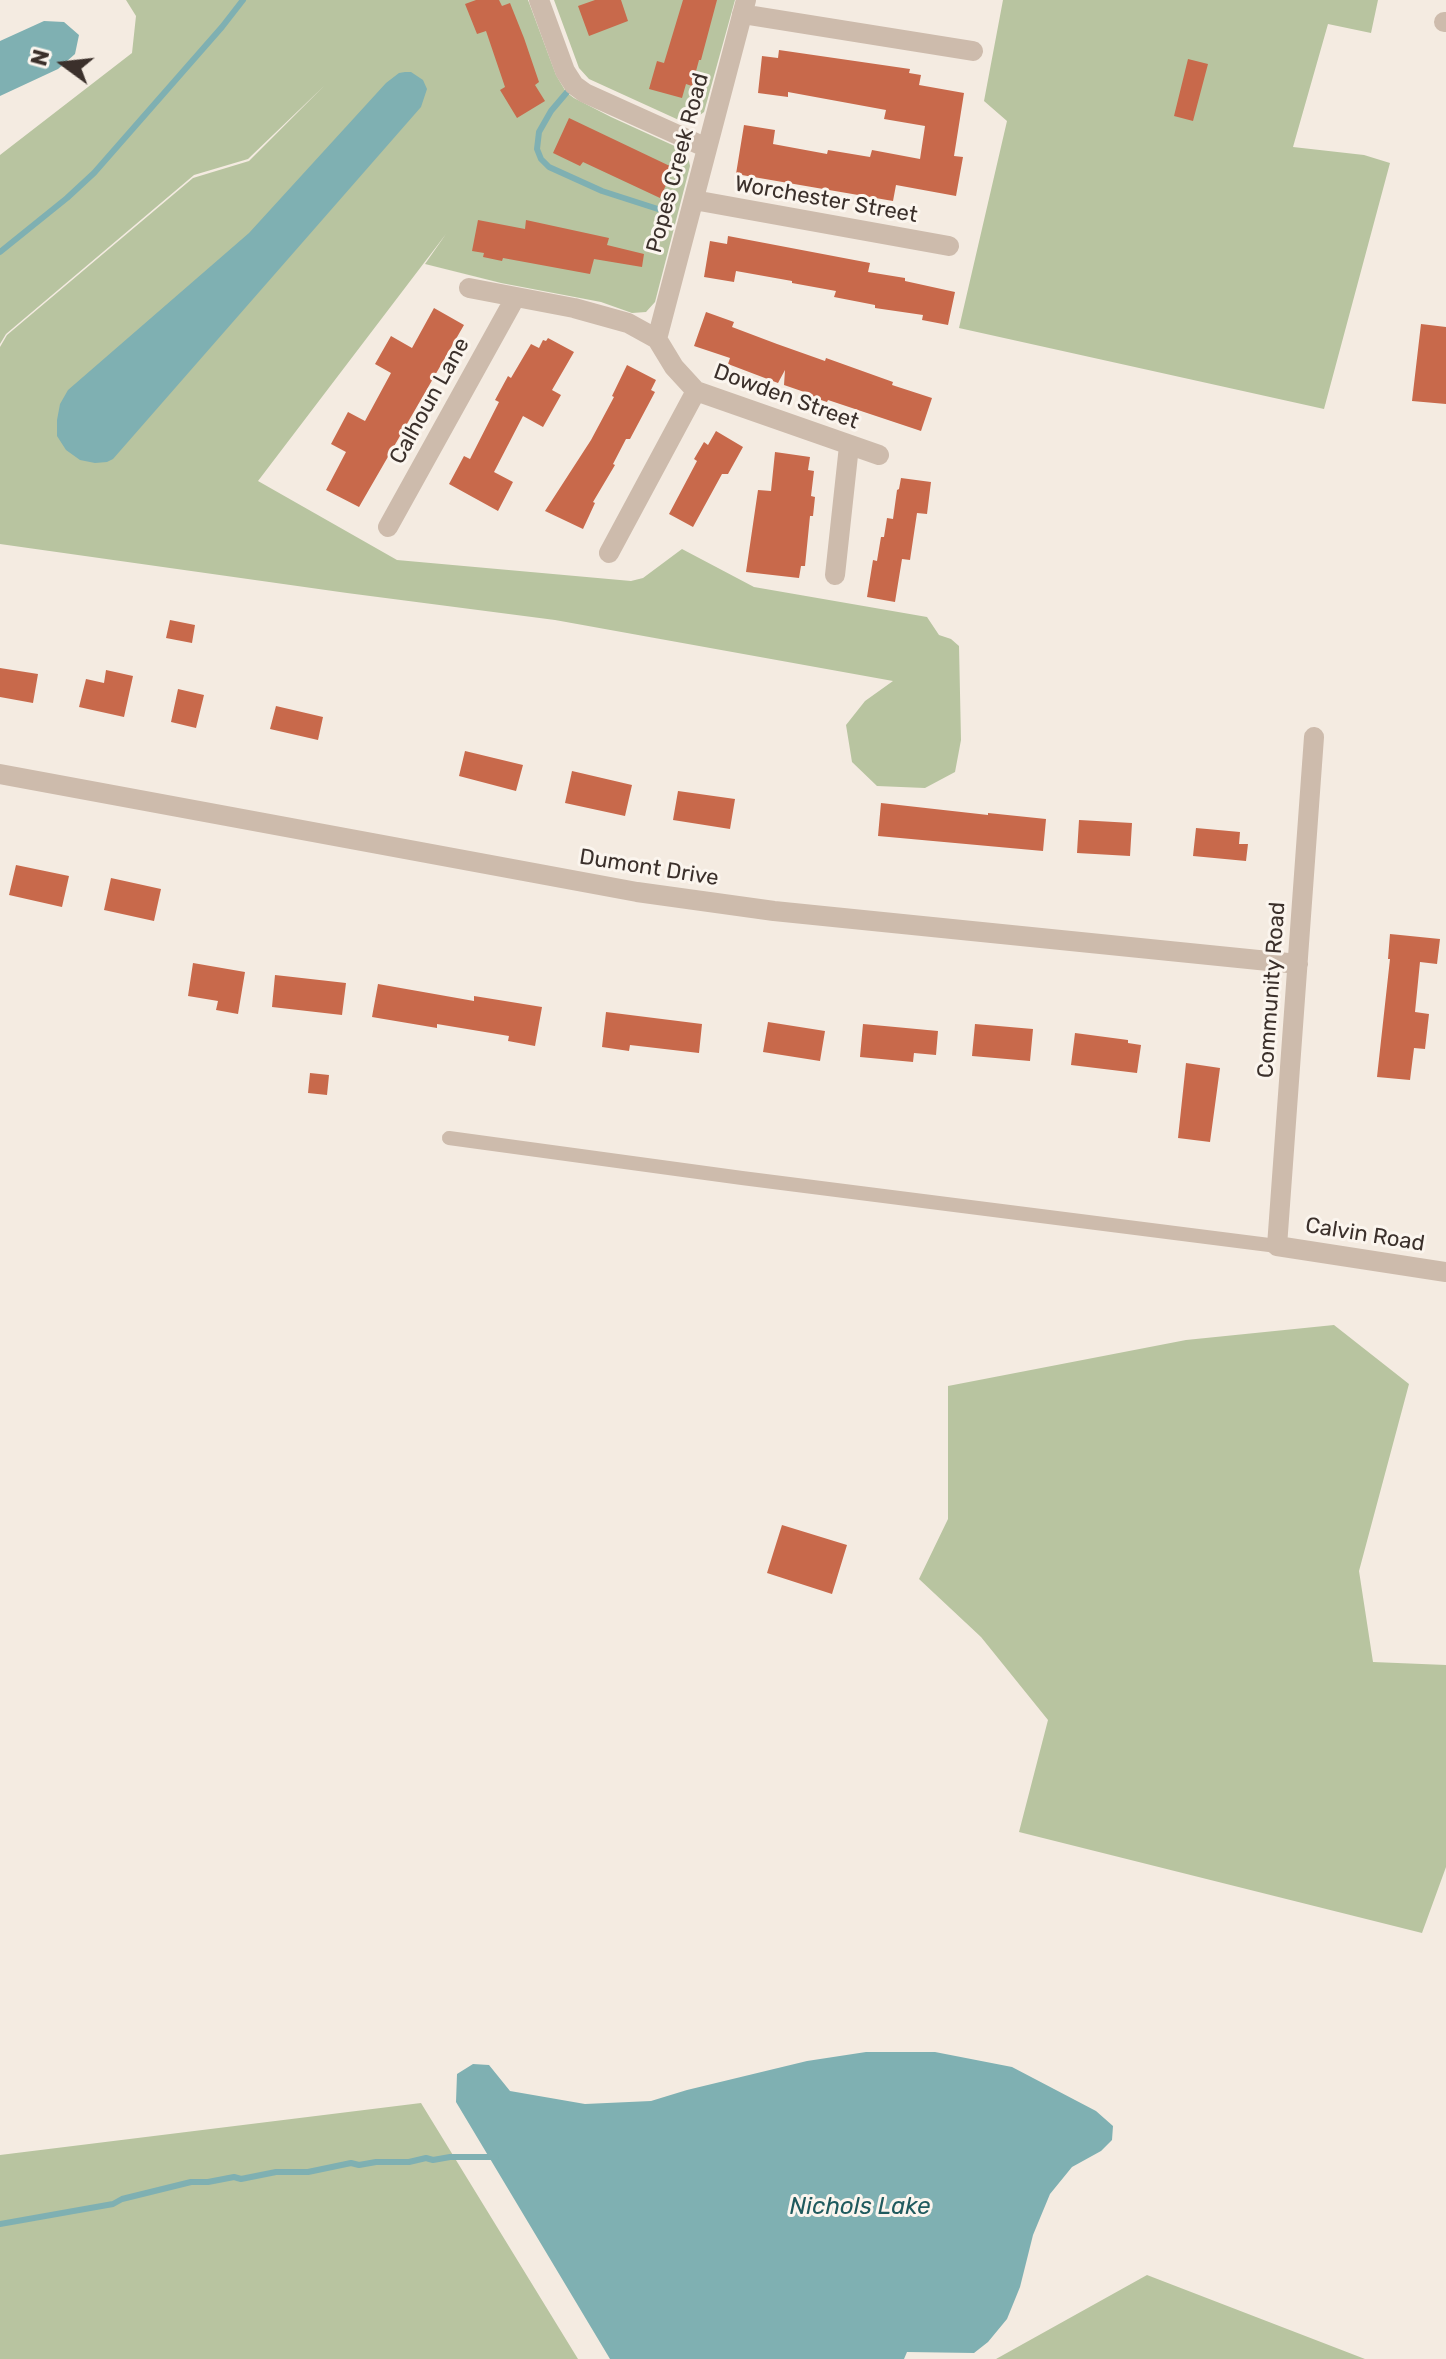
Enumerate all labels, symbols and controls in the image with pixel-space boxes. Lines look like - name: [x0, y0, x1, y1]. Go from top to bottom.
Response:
- north arrow: [24, 24, 104, 104]
- text: N: [25, 47, 55, 69]
- street label: Popes Creek Road: [641, 70, 715, 256]
- street label: Worchester Street: [732, 171, 920, 229]
- street label: Calhoun Lane: [384, 333, 476, 469]
- street label: Dowden Street: [710, 359, 862, 435]
- street label: Dumont Drive: [577, 844, 721, 892]
- street label: Community Road: [1253, 901, 1291, 1079]
- street label: Calvin Road: [1303, 1213, 1427, 1257]
- water label: Nichols Lake: [790, 2193, 930, 2221]

